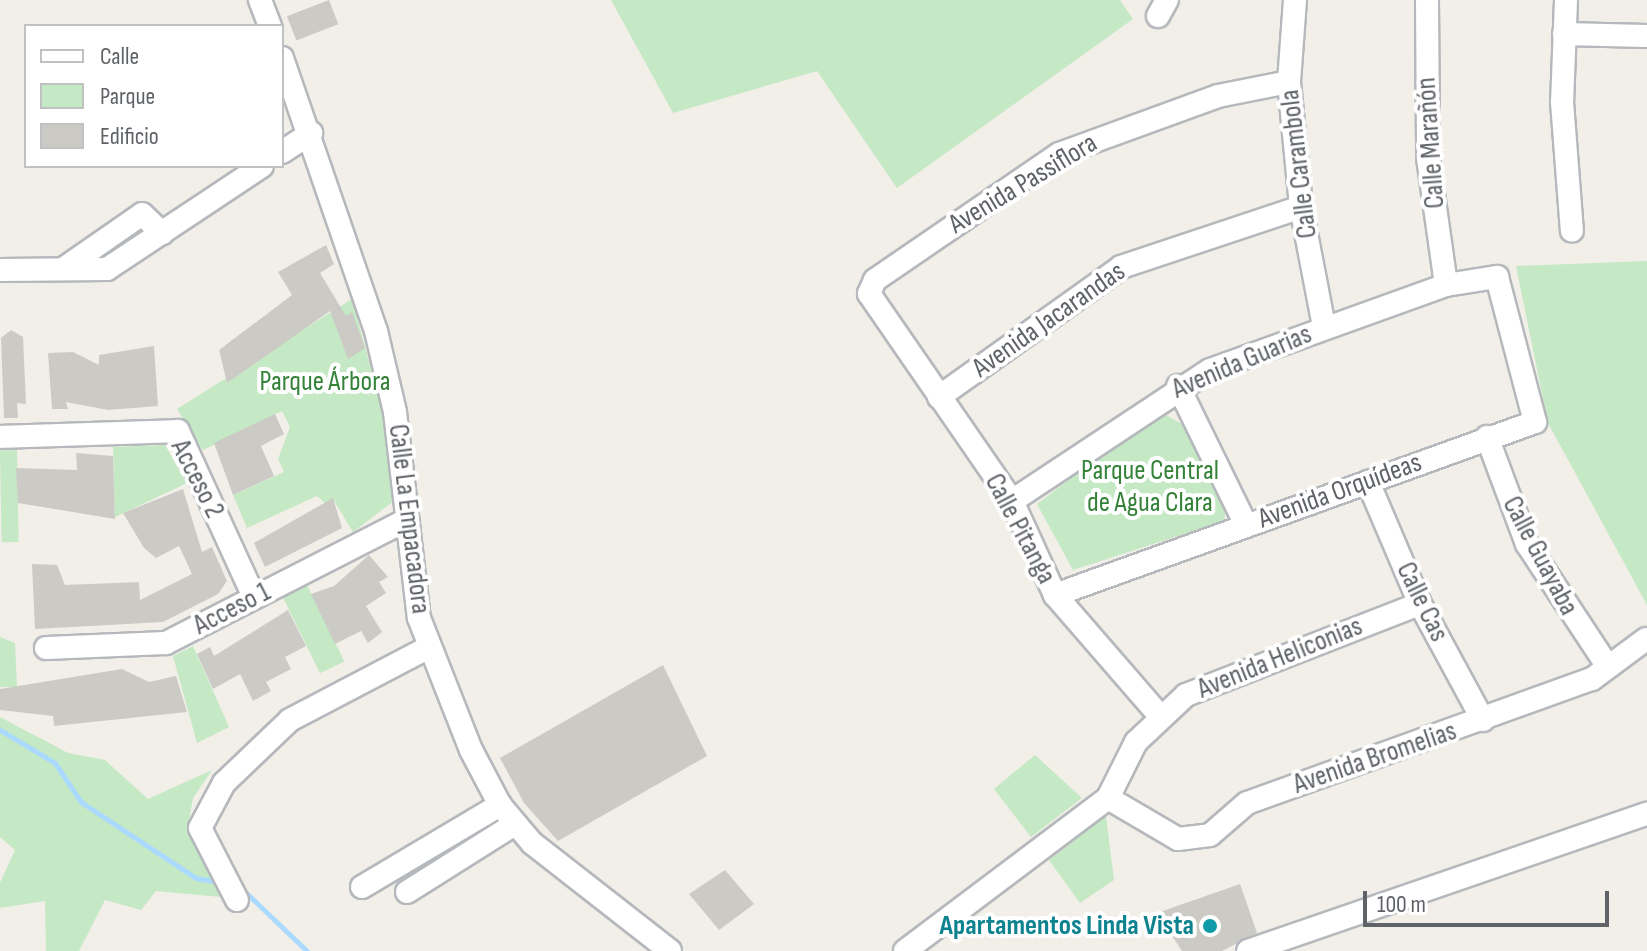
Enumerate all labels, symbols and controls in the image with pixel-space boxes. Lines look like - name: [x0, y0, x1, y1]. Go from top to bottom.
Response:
- legend: [24, 24, 284, 168]
- text: Calle: [100, 42, 139, 71]
- street label: Calle Marañón: [1410, 76, 1452, 210]
- text: Parque: [100, 82, 155, 111]
- street label: Calle Carambola: [1273, 88, 1325, 240]
- text: Edificio: [100, 122, 159, 151]
- street label: Avenida Passiflora: [943, 127, 1103, 241]
- street label: Avenida Jacarandas: [966, 255, 1132, 385]
- street label: Avenida Guarias: [1167, 318, 1317, 406]
- park label: Parque Árbora: [259, 365, 391, 399]
- street label: Calle La Empacadora: [381, 422, 437, 616]
- street label: Acceso 2: [163, 434, 231, 524]
- street label: Avenida Orquídeas: [1254, 446, 1426, 536]
- park label: Parque Central de Agua Clara: [1081, 454, 1219, 520]
- street label: Calle Pitanga: [977, 468, 1063, 590]
- street label: Calle Guayaba: [1495, 491, 1585, 621]
- street label: Calle Cas: [1389, 557, 1455, 647]
- street label: Acceso 1: [188, 575, 276, 643]
- street label: Avenida Heliconias: [1193, 610, 1367, 706]
- street label: Avenida Bromelias: [1289, 714, 1461, 802]
- scale bar: [1367, 875, 1613, 925]
- text: 100 m: [1377, 890, 1426, 919]
- place label: Apartamentos Linda Vista: [939, 909, 1194, 943]
- marker: Apartamentos Linda Vista: [1201, 917, 1219, 935]

